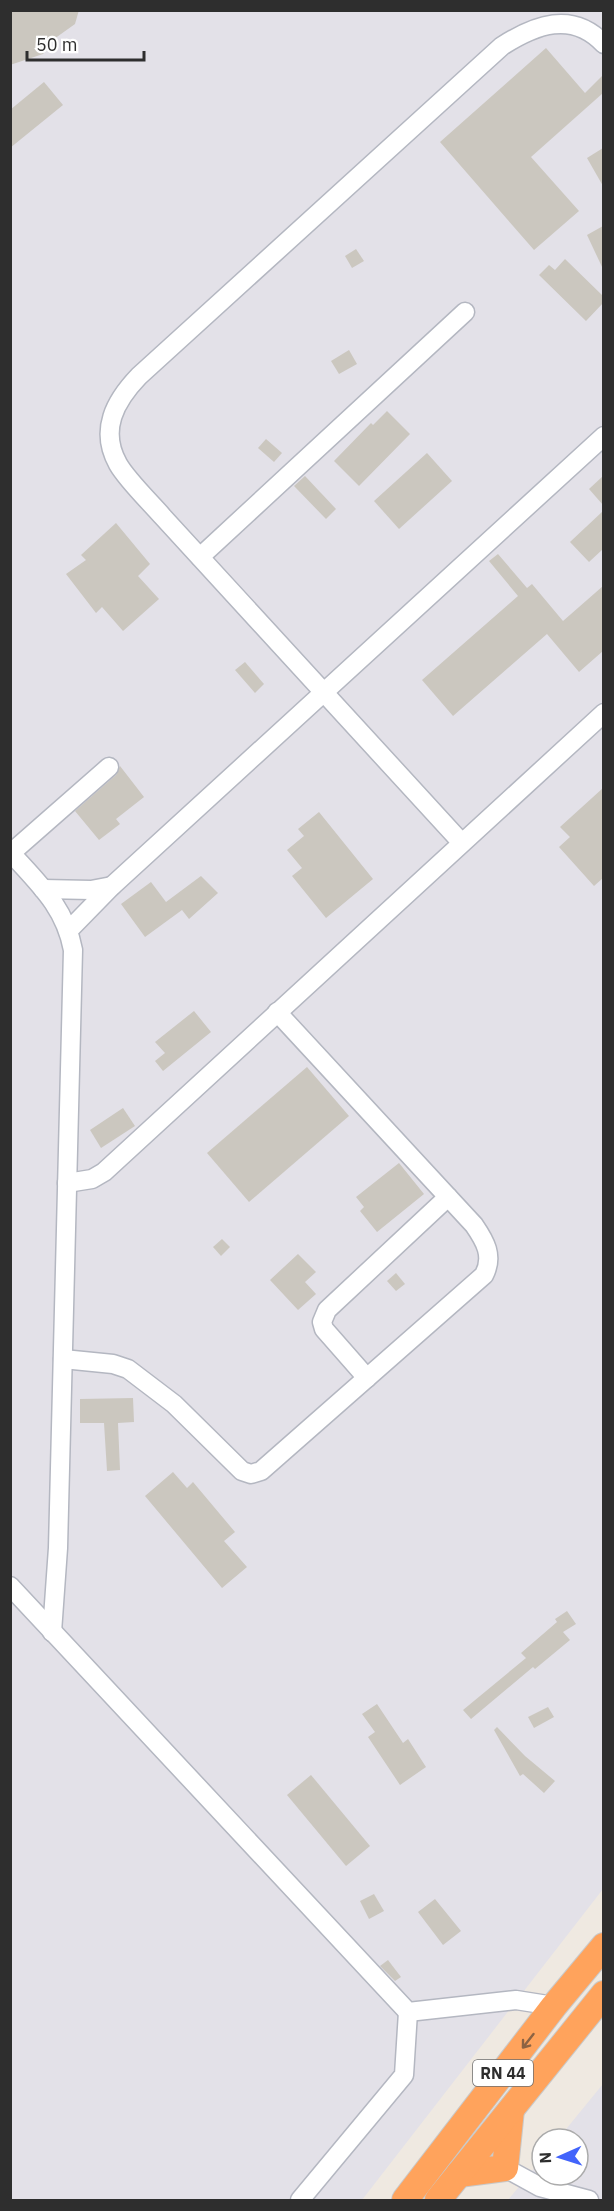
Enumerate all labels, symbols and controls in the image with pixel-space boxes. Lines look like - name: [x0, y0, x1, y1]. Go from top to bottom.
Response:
- scale bar: [27, 24, 144, 62]
- text: 50 m: [36, 33, 78, 56]
- one-way arrow: [521, 2033, 534, 2049]
- road number: RN 44: [473, 2060, 533, 2086]
- north arrow: [530, 2127, 590, 2187]
- text: N: [535, 2151, 555, 2164]

